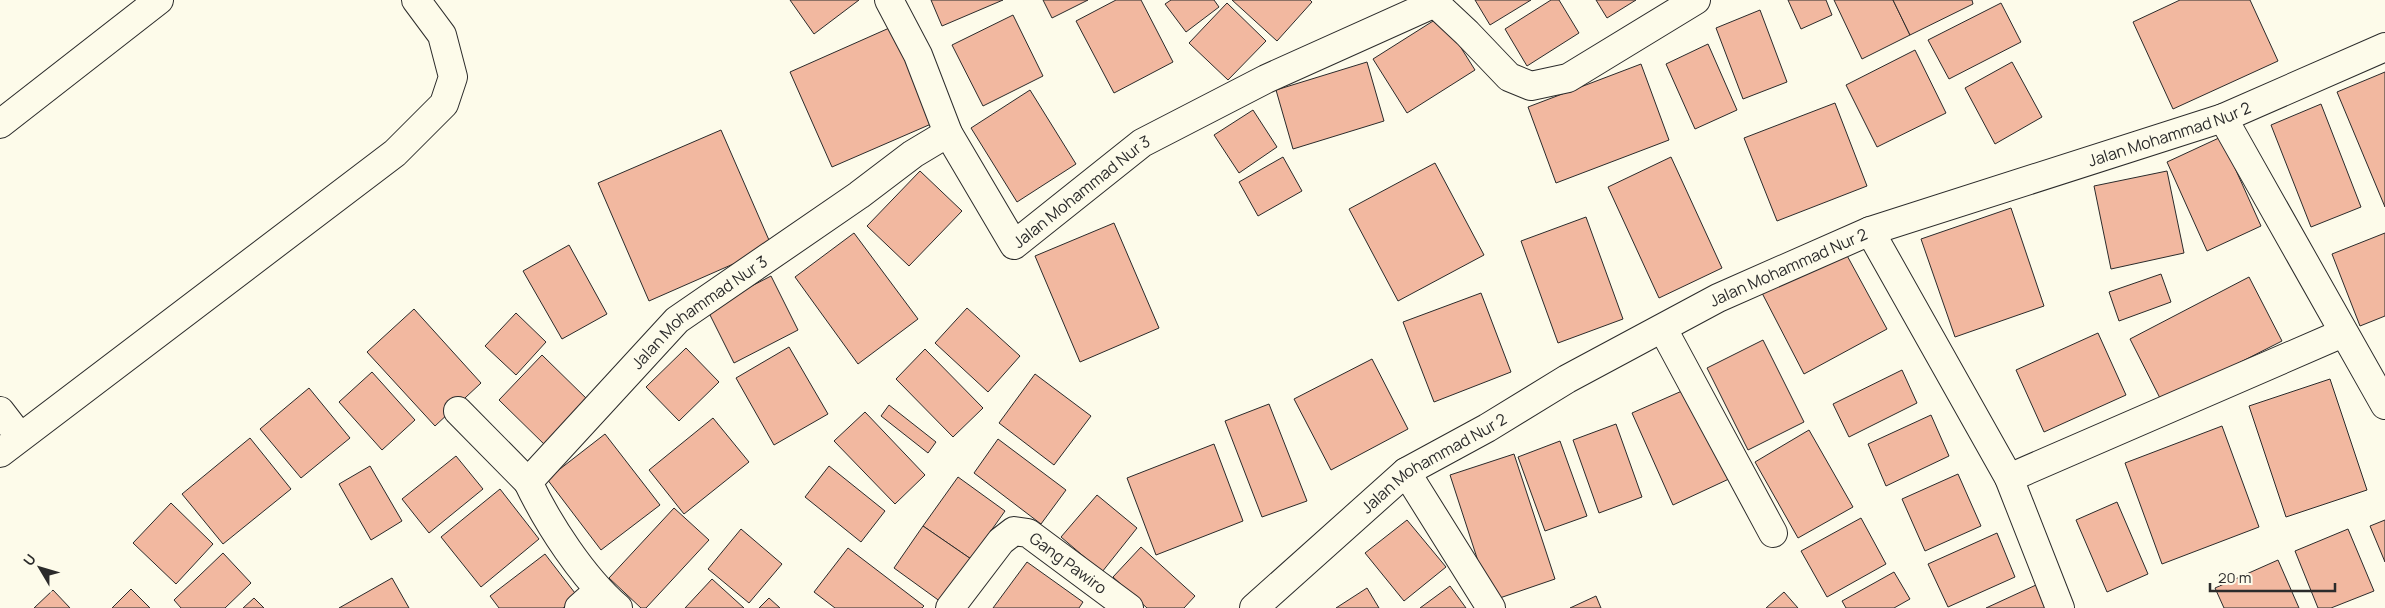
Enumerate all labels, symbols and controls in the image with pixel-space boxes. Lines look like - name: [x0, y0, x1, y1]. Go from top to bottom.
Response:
- street label: Jalan Mohammad Nur 2: [2085, 96, 2254, 172]
- street label: Jalan Mohammad Nur 3: [1008, 130, 1154, 253]
- street label: Jalan Mohammad Nur 2: [1705, 223, 1871, 312]
- street label: Jalan Mohammad Nur 3: [626, 250, 772, 374]
- street label: Jalan Mohammad Nur 2: [1356, 408, 1511, 518]
- street label: Gang Pawiro: [1025, 527, 1112, 599]
- north arrow: [15, 543, 65, 593]
- text: U: [19, 550, 40, 570]
- scale bar: [2210, 560, 2335, 592]
- text: 20 m: [2218, 567, 2251, 588]

